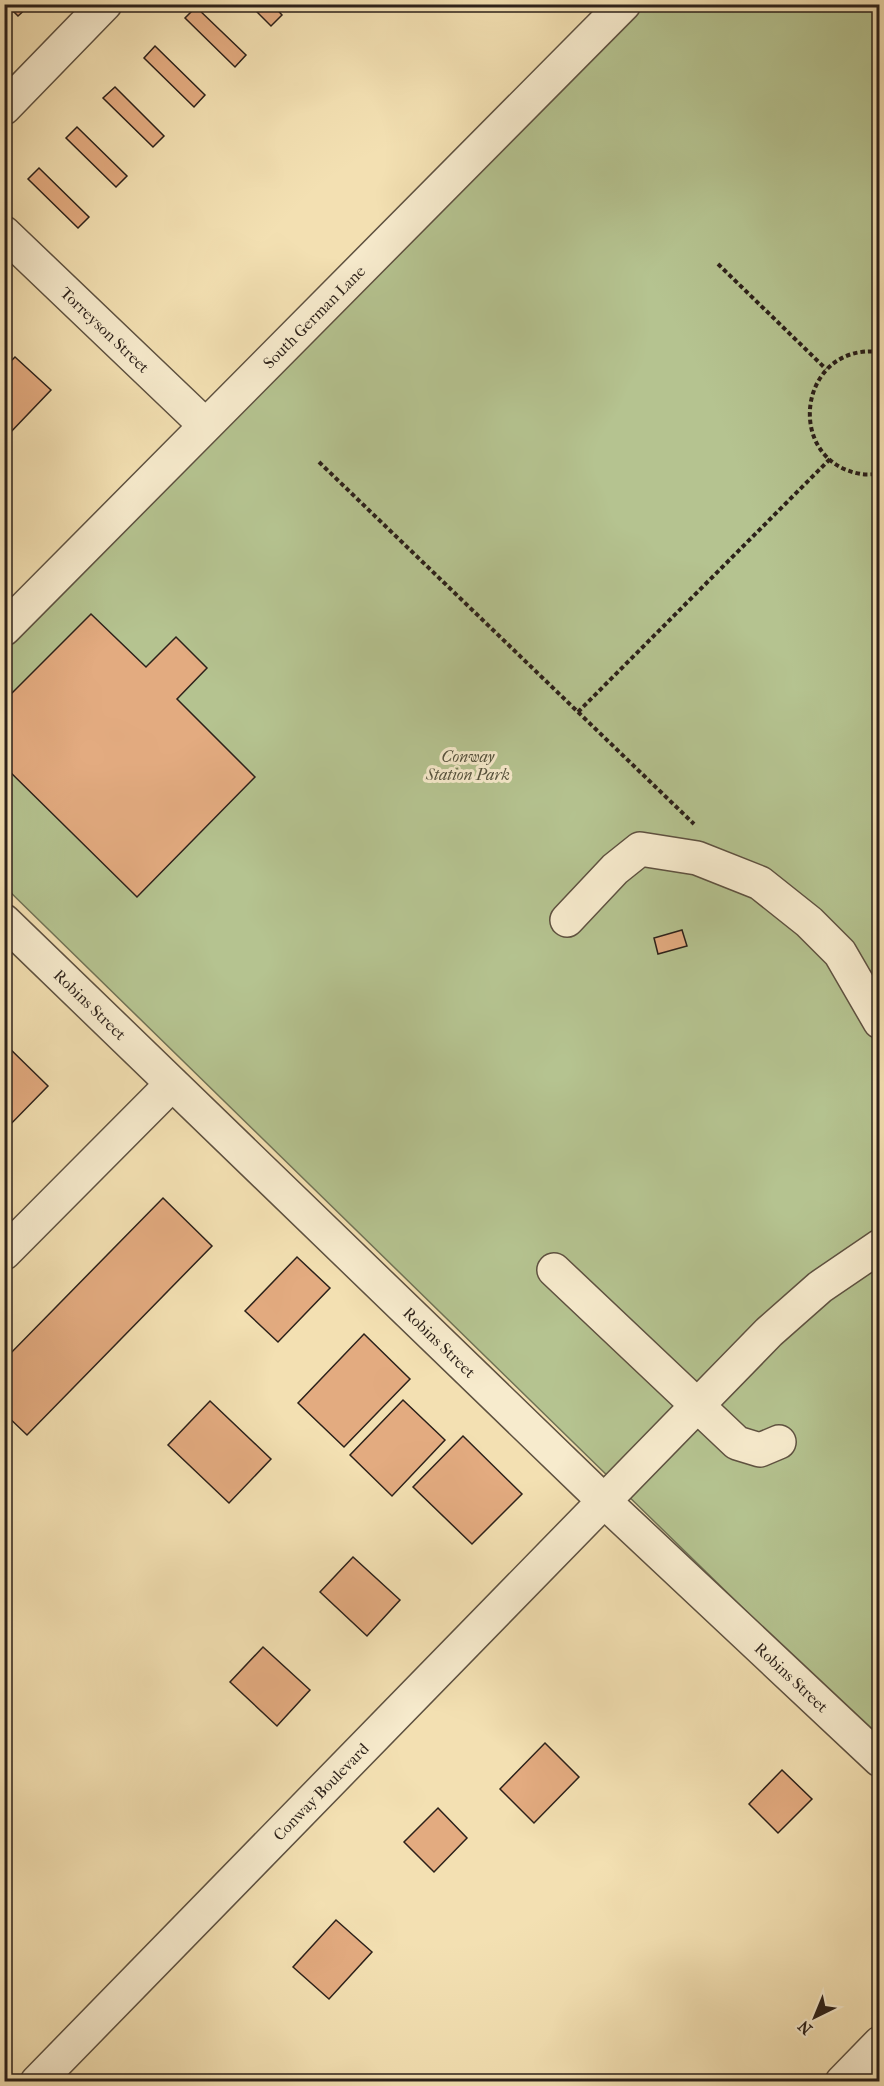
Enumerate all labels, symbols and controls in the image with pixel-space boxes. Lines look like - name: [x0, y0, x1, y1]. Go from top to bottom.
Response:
- street label: South German Lane: [259, 262, 369, 372]
- street label: Torreyson Street: [56, 283, 154, 377]
- park label: Conway Station Park: [425, 747, 510, 784]
- street label: Robins Street: [50, 965, 130, 1044]
- street label: Robins Street: [399, 1303, 480, 1382]
- street label: Robins Street: [751, 1639, 832, 1717]
- street label: Conway Boulevard: [269, 1739, 373, 1844]
- north arrow: [785, 1987, 845, 2047]
- text: N: [794, 2016, 816, 2039]

